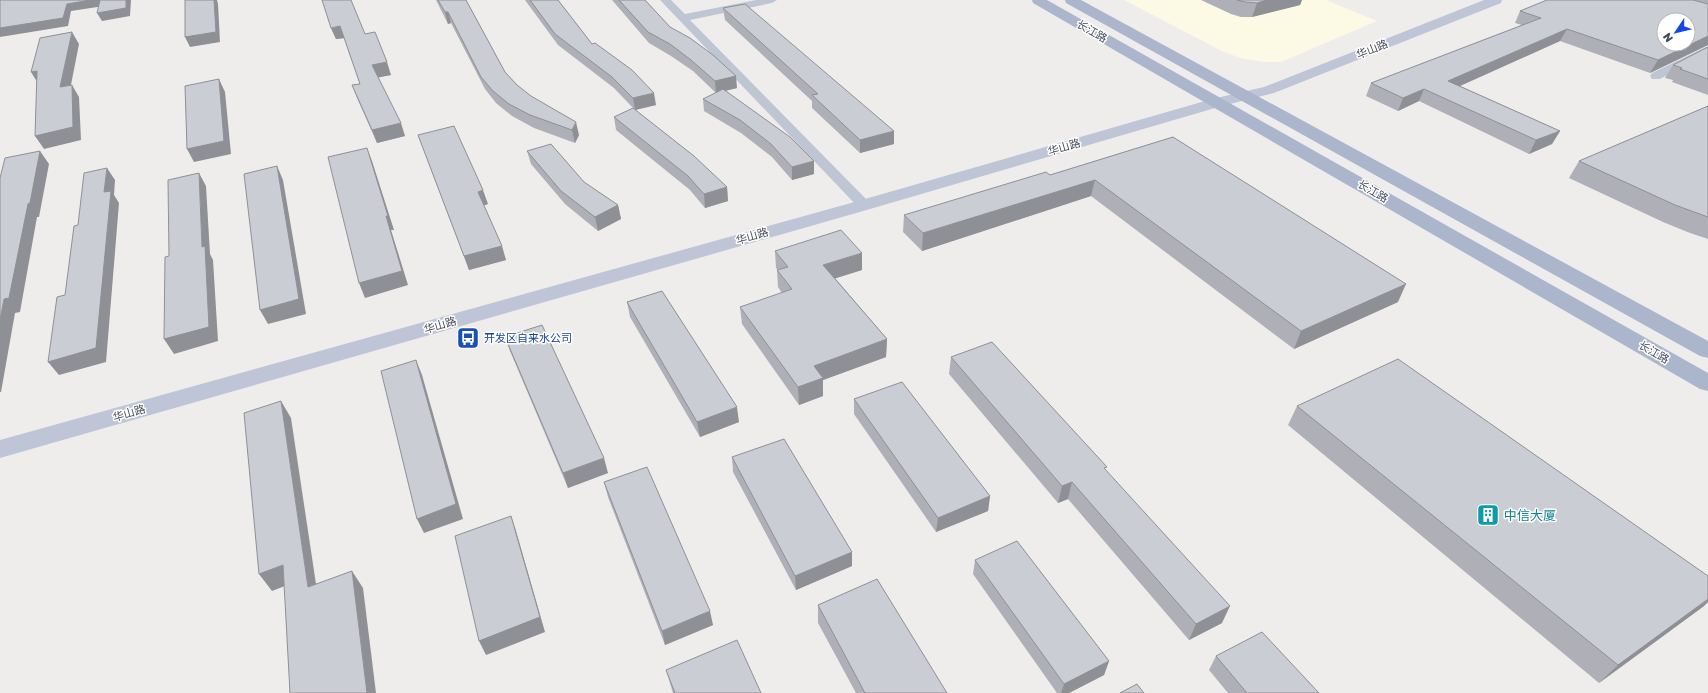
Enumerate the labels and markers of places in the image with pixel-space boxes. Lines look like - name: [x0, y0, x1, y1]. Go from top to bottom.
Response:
- bus stop icon: 开发区自来水公司: [455, 325, 481, 351]
- place label: 开发区自来水公司: [484, 331, 572, 344]
- building icon: 中信大厦: [1475, 502, 1501, 528]
- place label: 中信大厦: [1504, 507, 1556, 523]

